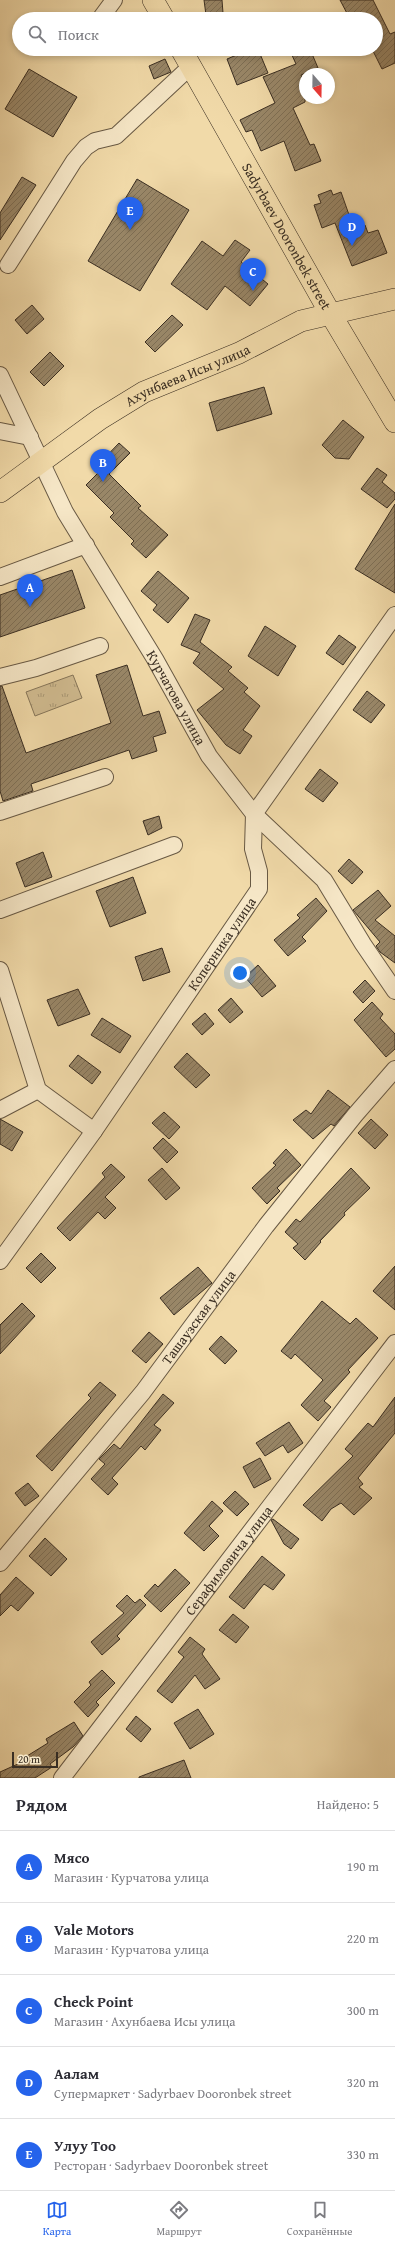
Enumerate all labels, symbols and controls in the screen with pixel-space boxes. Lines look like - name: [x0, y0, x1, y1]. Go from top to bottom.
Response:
- search box: [12, 12, 383, 56]
- icon: search: [26, 23, 48, 45]
- text: Поиск: [58, 24, 99, 45]
- north arrow: [299, 68, 335, 104]
- street label: Sadyrbaev Dooronbek street: [237, 159, 336, 313]
- pin: E: [117, 197, 143, 230]
- pin: D: [339, 213, 365, 246]
- pin: C: [240, 258, 266, 291]
- street label: Ахунбаева Исы улица: [121, 339, 254, 411]
- pin: B: [90, 449, 116, 482]
- pin: A: [17, 574, 43, 607]
- street label: Курчатова улица: [142, 646, 211, 749]
- street label: Коперника улица: [183, 893, 261, 995]
- your location: [230, 963, 250, 983]
- street label: Ташаузская улица: [157, 1265, 240, 1369]
- street label: Серафимовича улица: [180, 1501, 277, 1620]
- scale bar: [12, 1750, 58, 1769]
- text: 20 m: [18, 1751, 40, 1767]
- text: Рядом: [16, 1792, 67, 1817]
- text: Найдено: 5: [317, 1795, 379, 1814]
- text: Мясо: [54, 1847, 90, 1868]
- text: A: [25, 1857, 33, 1876]
- text: 190 m: [347, 1857, 379, 1876]
- text: Магазин · Курчатова улица: [54, 1868, 209, 1887]
- text: Vale Motors: [54, 1919, 134, 1940]
- text: B: [25, 1929, 33, 1948]
- text: 220 m: [347, 1929, 379, 1948]
- text: Магазин · Курчатова улица: [54, 1940, 209, 1959]
- text: Check Point: [54, 1991, 133, 2012]
- text: C: [25, 2001, 33, 2020]
- text: 300 m: [347, 2001, 379, 2020]
- text: Магазин · Ахунбаева Исы улица: [54, 2012, 235, 2031]
- text: Аалам: [54, 2063, 99, 2084]
- text: D: [25, 2073, 33, 2092]
- text: 320 m: [347, 2073, 379, 2092]
- text: Супермаркет · Sadyrbaev Dooronbek street: [54, 2084, 292, 2103]
- text: Улуу Тоо: [54, 2135, 116, 2156]
- text: E: [26, 2145, 32, 2164]
- text: 330 m: [347, 2145, 379, 2164]
- text: Ресторан · Sadyrbaev Dooronbek street: [54, 2156, 268, 2175]
- tab: Карта: [43, 2199, 71, 2239]
- tab: Маршрут: [156, 2199, 201, 2239]
- tab: Сохранённые: [287, 2199, 352, 2239]

